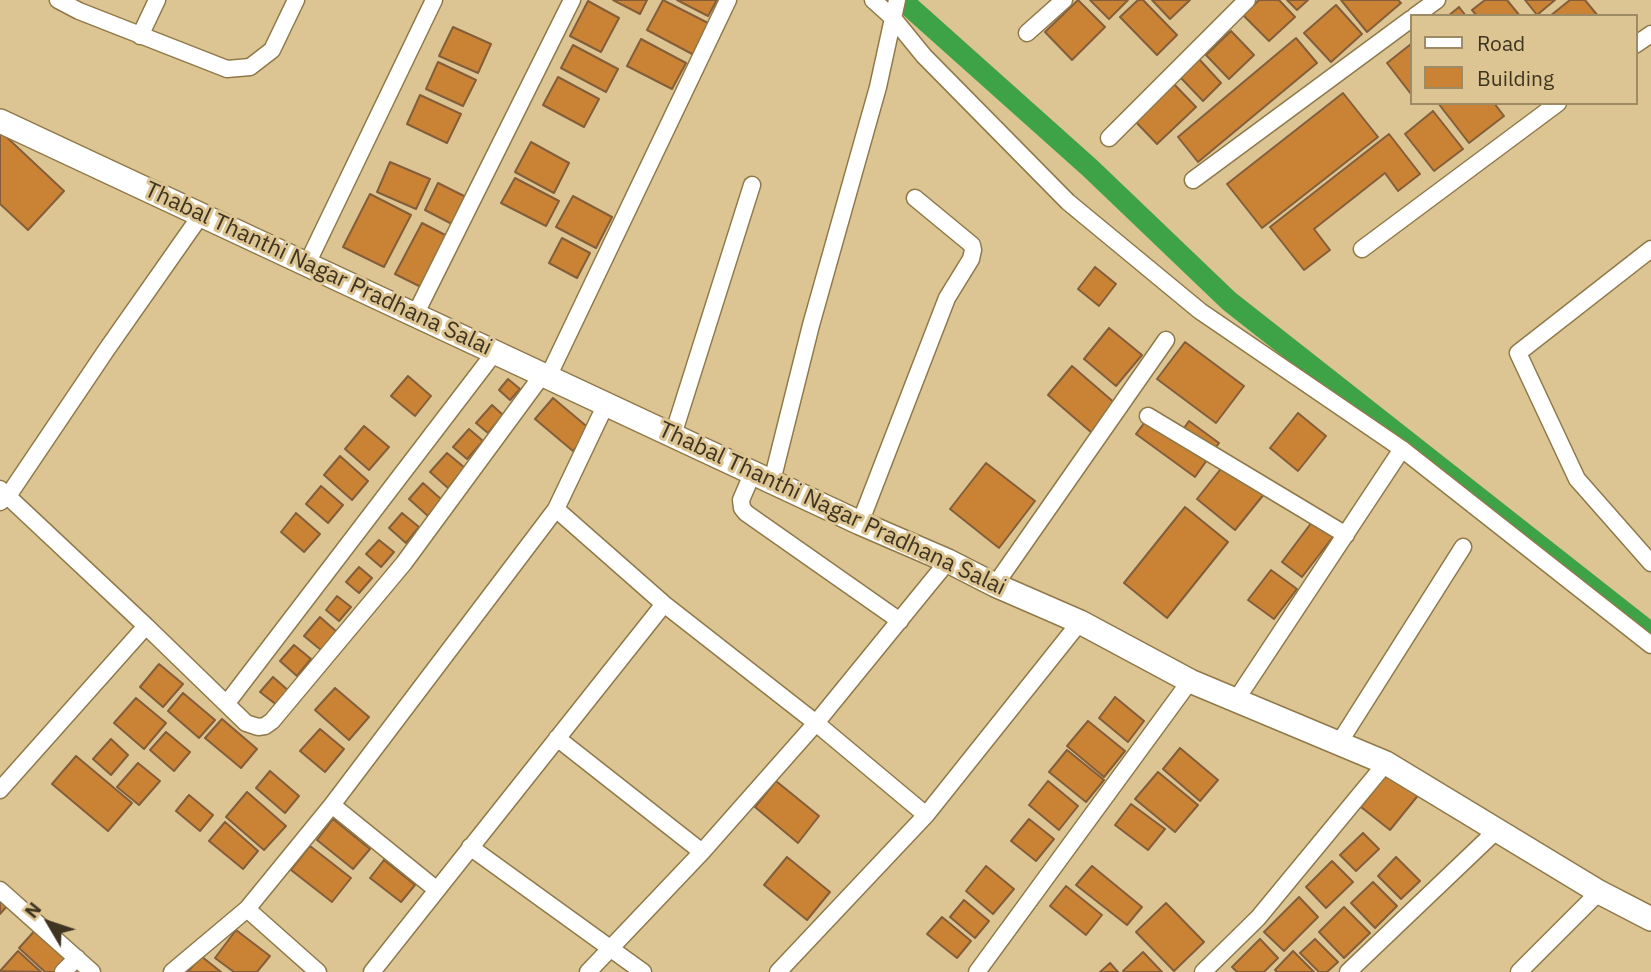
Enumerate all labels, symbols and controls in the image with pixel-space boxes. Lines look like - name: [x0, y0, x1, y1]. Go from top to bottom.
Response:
- legend: [1410, 14, 1637, 105]
- text: Road: [1477, 29, 1525, 57]
- text: Building: [1477, 64, 1554, 92]
- street label: Thabal Thanthi Nagar Pradhana Salai: [140, 176, 496, 362]
- street label: Thabal Thanthi Nagar Pradhana Salai: [654, 416, 1010, 602]
- north arrow: [14, 888, 84, 958]
- text: N: [19, 897, 46, 923]

